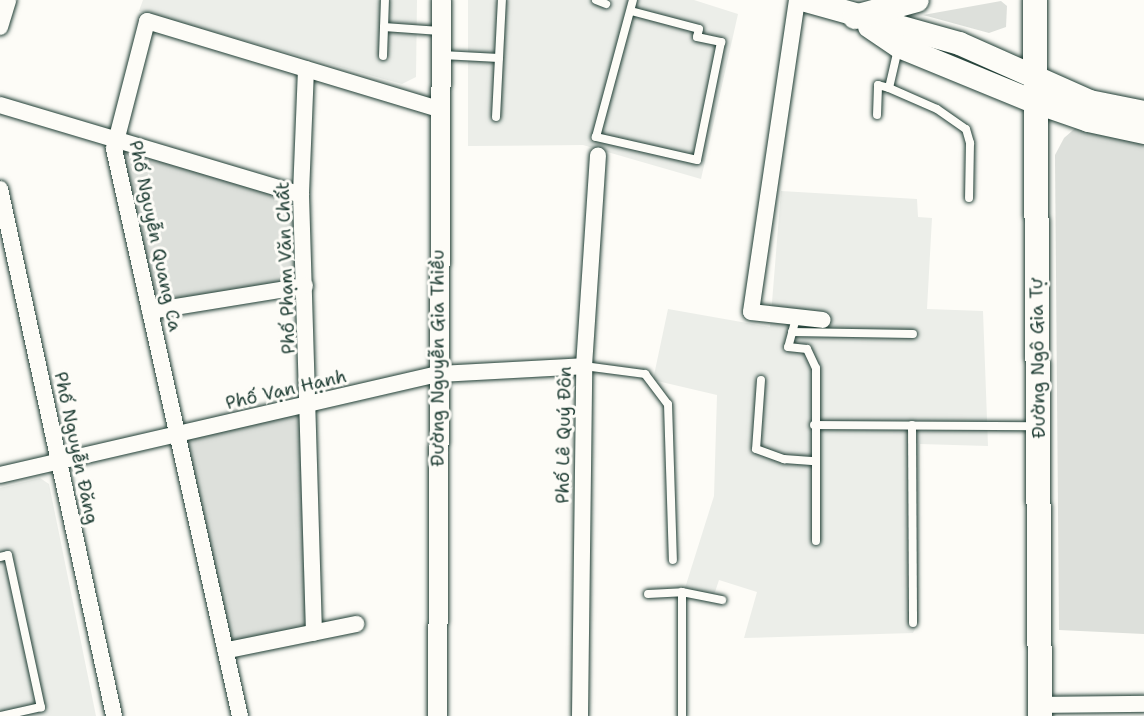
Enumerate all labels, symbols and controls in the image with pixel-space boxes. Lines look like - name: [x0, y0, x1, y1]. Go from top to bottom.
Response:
- street label: Phố Nguyễn Quang Ca: [124, 139, 186, 333]
- street label: Phố Phạm Văn Chất: [272, 181, 300, 355]
- street label: Đường Nguyễn Gia Thiều: [427, 249, 449, 467]
- street label: Đường Ngô Gia Tự: [1026, 277, 1050, 439]
- street label: Phố Vạn Hạnh: [223, 366, 349, 414]
- street label: Phố Lê Quý Đôn: [552, 366, 576, 504]
- street label: Phố Nguyễn Đăng: [49, 370, 103, 526]

